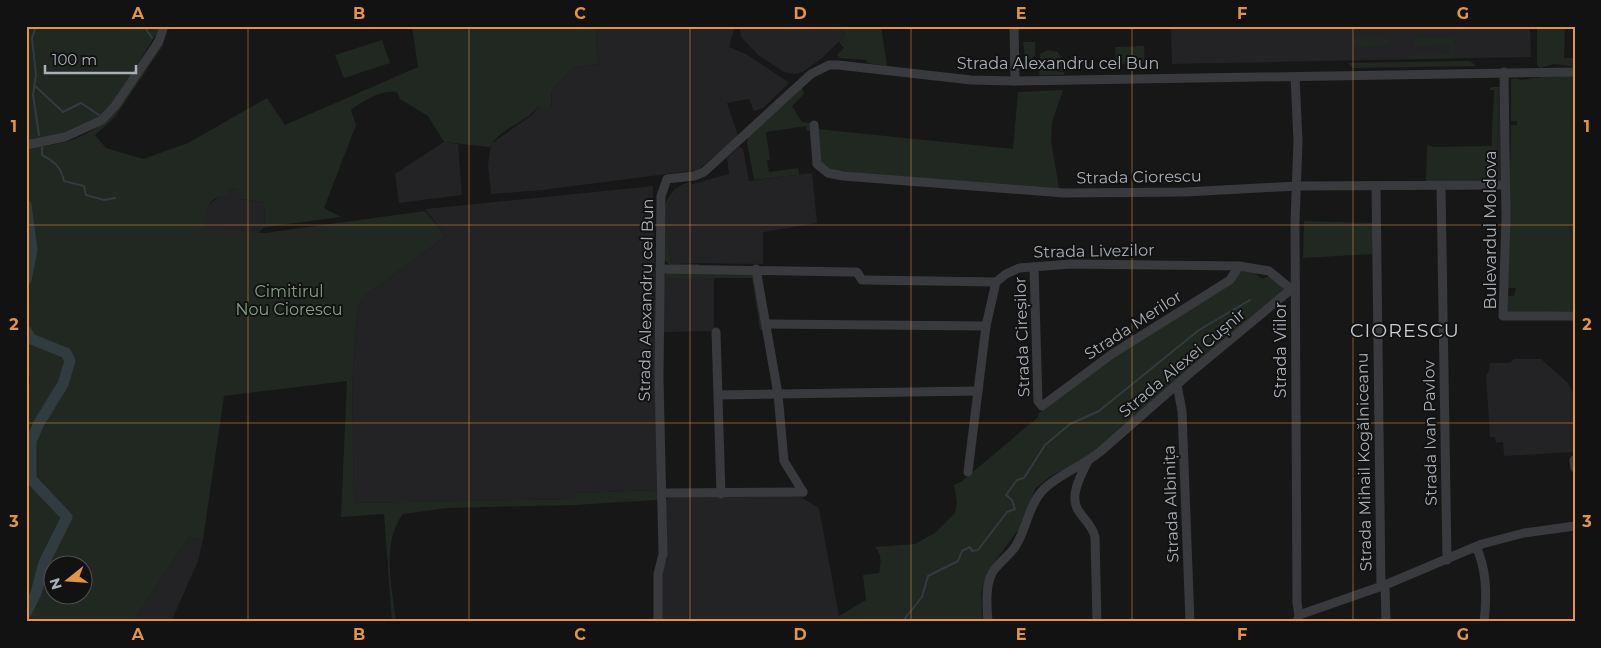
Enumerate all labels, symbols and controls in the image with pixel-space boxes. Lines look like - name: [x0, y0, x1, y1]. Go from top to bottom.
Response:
- text: A: [131, 4, 145, 23]
- text: B: [353, 4, 365, 23]
- text: C: [574, 4, 586, 23]
- text: D: [793, 4, 807, 23]
- text: E: [1016, 4, 1026, 23]
- text: F: [1237, 4, 1247, 23]
- text: G: [1457, 4, 1469, 23]
- scale bar: [45, 42, 136, 74]
- text: 100 m: [52, 50, 97, 69]
- street label: Strada Alexandru cel Bun: [957, 54, 1159, 73]
- text: 1: [11, 117, 17, 136]
- text: 1: [1584, 117, 1590, 136]
- street label: Bulevardul Moldova: [1481, 151, 1500, 309]
- street label: Strada Ciorescu: [1076, 166, 1202, 188]
- street label: Strada Alexandru cel Bun: [635, 198, 657, 402]
- street label: Strada Livezilor: [1033, 240, 1155, 262]
- street label: Strada Cireșilor: [1010, 276, 1035, 398]
- park label: Cimitirul Nou Ciorescu: [235, 282, 343, 319]
- street label: Strada Merilor: [1081, 286, 1185, 364]
- street label: Strada Viilor: [1271, 302, 1290, 398]
- street label: Strada Alexei Cușnir: [1115, 305, 1250, 422]
- text: 2: [9, 315, 19, 334]
- text: 2: [1582, 315, 1592, 334]
- district label: CIORESCU: [1350, 319, 1460, 342]
- street label: Strada Mihail Kogălniceanu: [1353, 352, 1375, 572]
- street label: Strada Ivan Pavlov: [1419, 360, 1441, 506]
- street label: Strada Albinița: [1159, 445, 1184, 563]
- text: 3: [8, 512, 19, 531]
- text: 3: [1581, 512, 1592, 531]
- north arrow: [42, 556, 92, 606]
- text: N: [45, 576, 66, 592]
- text: A: [131, 625, 145, 644]
- text: B: [353, 625, 365, 644]
- text: C: [574, 625, 586, 644]
- text: D: [793, 625, 807, 644]
- text: E: [1016, 625, 1026, 644]
- text: F: [1237, 625, 1247, 644]
- text: G: [1457, 625, 1469, 644]

